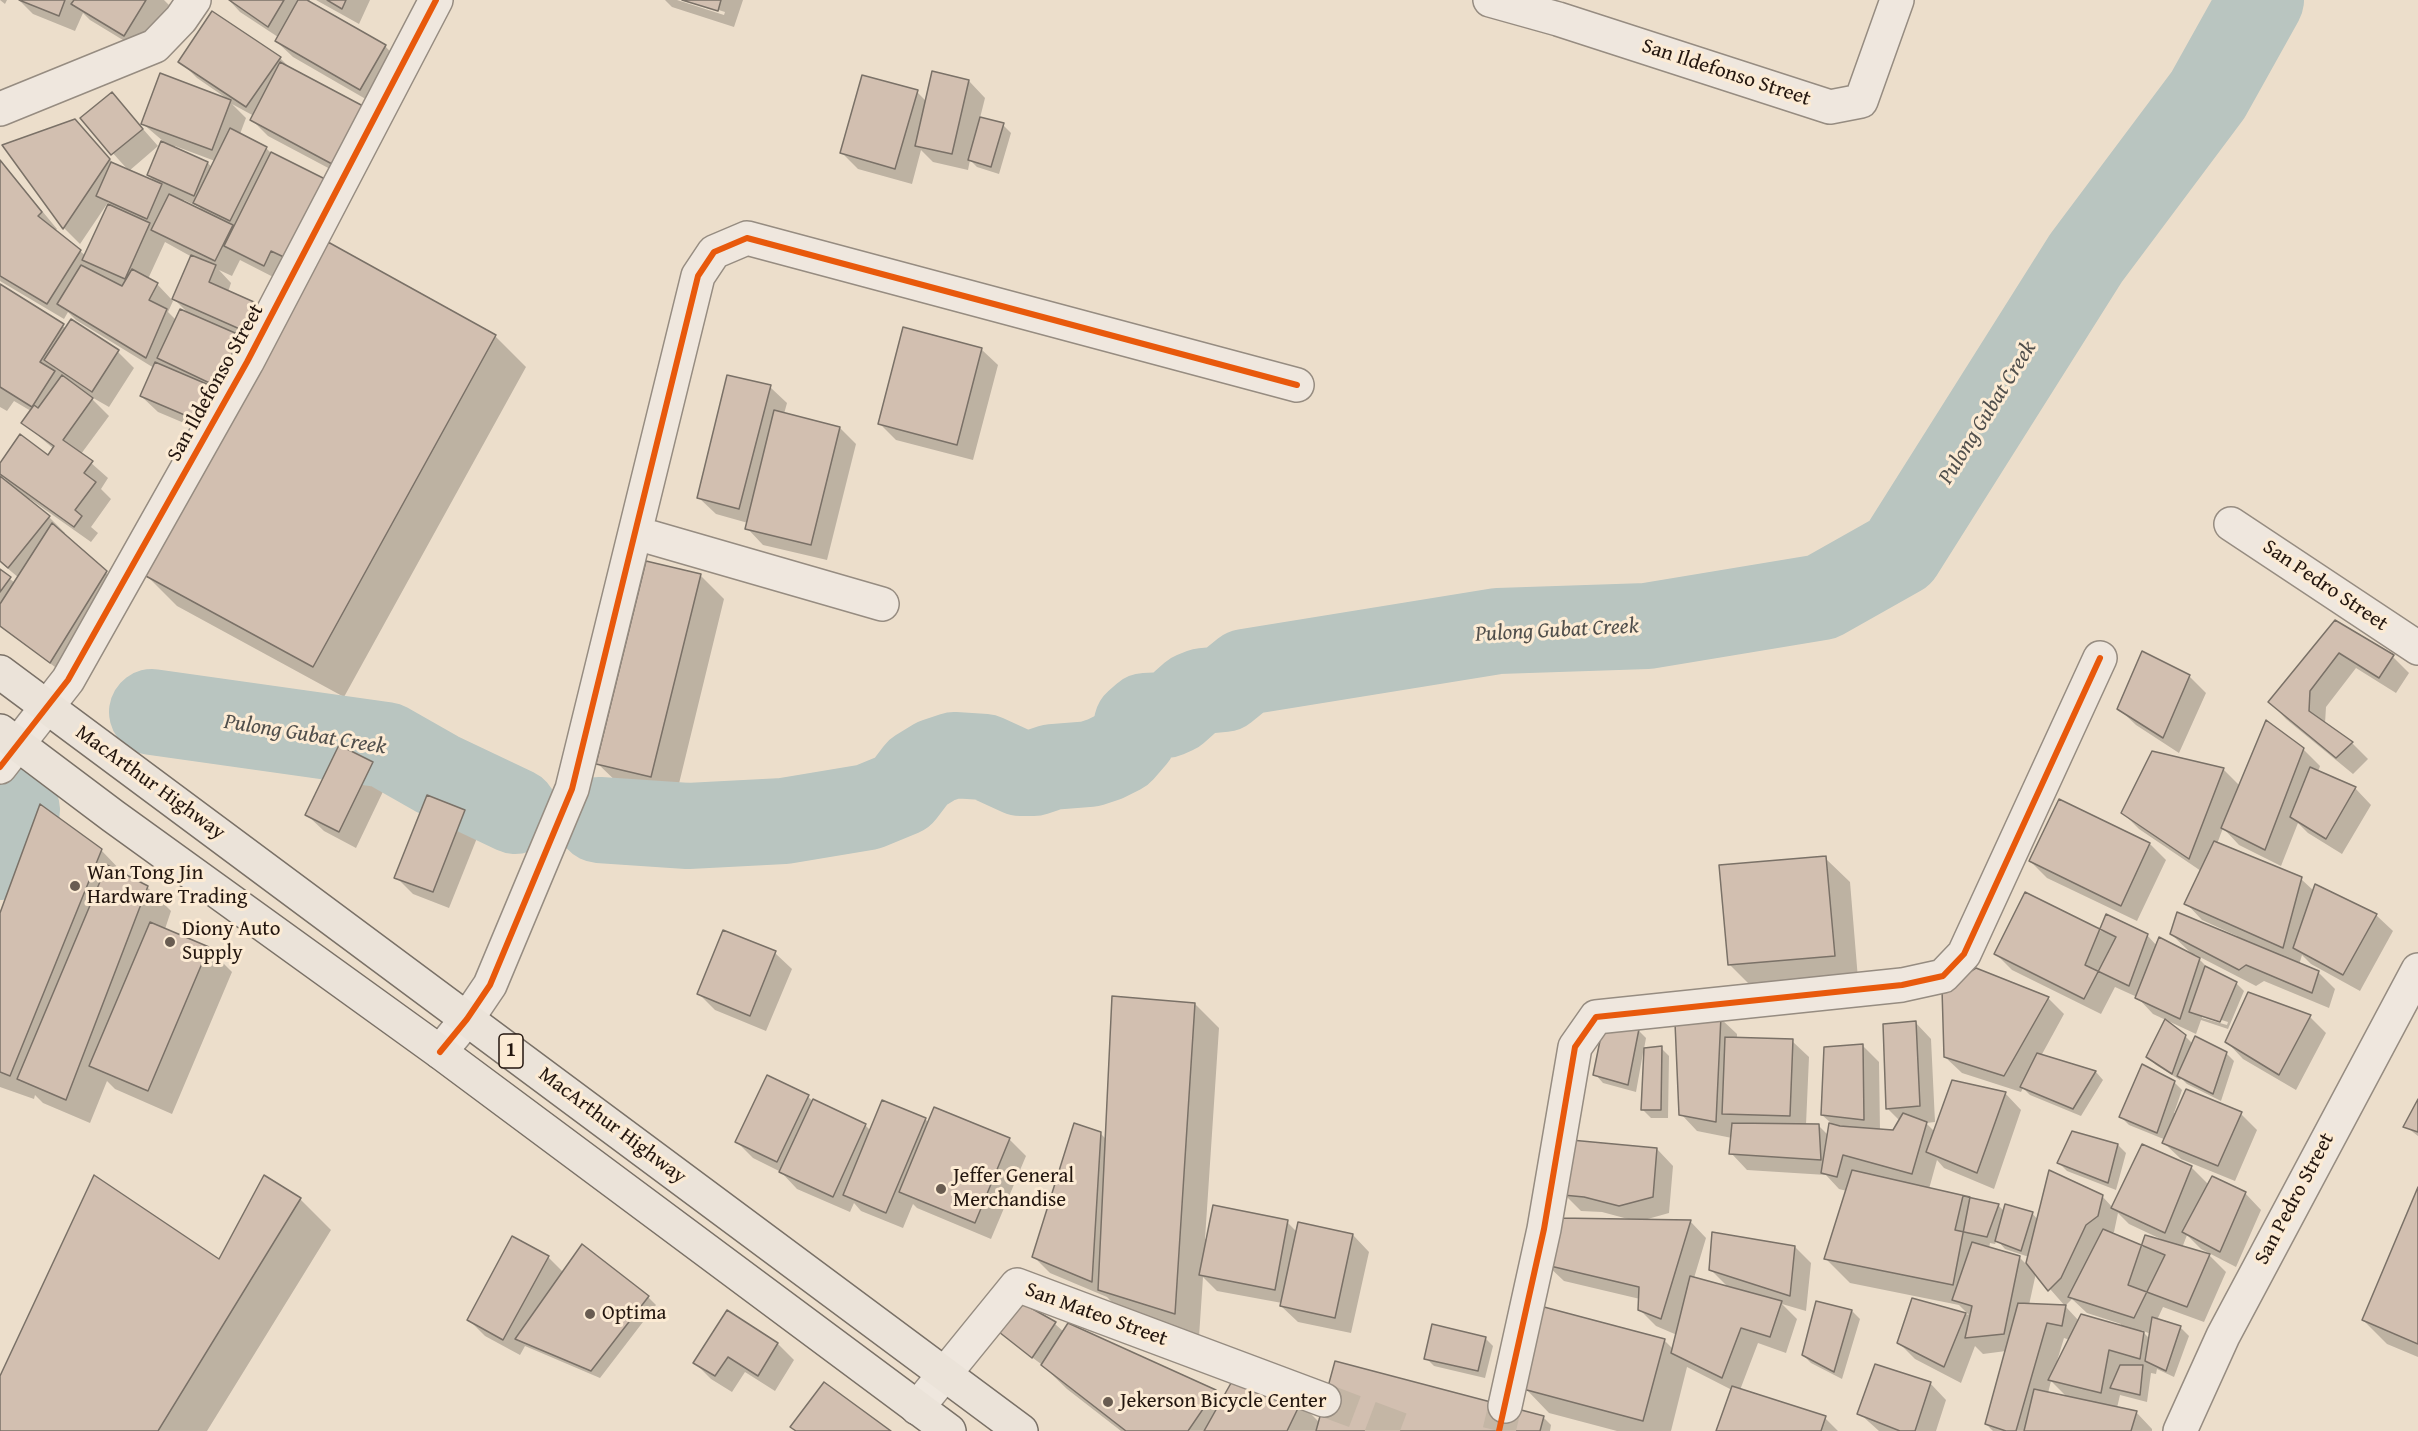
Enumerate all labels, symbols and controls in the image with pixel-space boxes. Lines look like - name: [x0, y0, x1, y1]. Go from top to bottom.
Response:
- street label: San Ildefonso Street: [1638, 34, 1814, 112]
- street label: San Ildefonso Street: [162, 300, 270, 466]
- water label: Pulong Gubat Creek: [1933, 337, 2043, 489]
- street label: San Pedro Street: [2258, 535, 2392, 637]
- water label: Pulong Gubat Creek: [1475, 614, 1639, 648]
- water label: Pulong Gubat Creek: [222, 709, 388, 761]
- street label: MacArthur Highway: [70, 720, 230, 846]
- place label: Wan Tong Jin Hardware Trading: [87, 861, 247, 911]
- marker: Wan Tong Jin Hardware Trading: [68, 879, 82, 893]
- place label: Diony Auto Supply: [182, 917, 280, 967]
- marker: Diony Auto Supply: [163, 935, 177, 949]
- road number: 1: [499, 1034, 523, 1068]
- street label: MacArthur Highway: [533, 1062, 691, 1190]
- street label: San Pedro Street: [2250, 1129, 2340, 1269]
- place label: Jeffer General Merchandise: [953, 1164, 1074, 1214]
- marker: Jeffer General Merchandise: [934, 1182, 948, 1196]
- street label: San Mateo Street: [1021, 1278, 1171, 1352]
- place label: Optima: [602, 1301, 666, 1327]
- marker: Optima: [583, 1307, 597, 1321]
- place label: Jekerson Bicycle Center: [1120, 1389, 1327, 1415]
- marker: Jekerson Bicycle Center: [1101, 1395, 1115, 1409]

